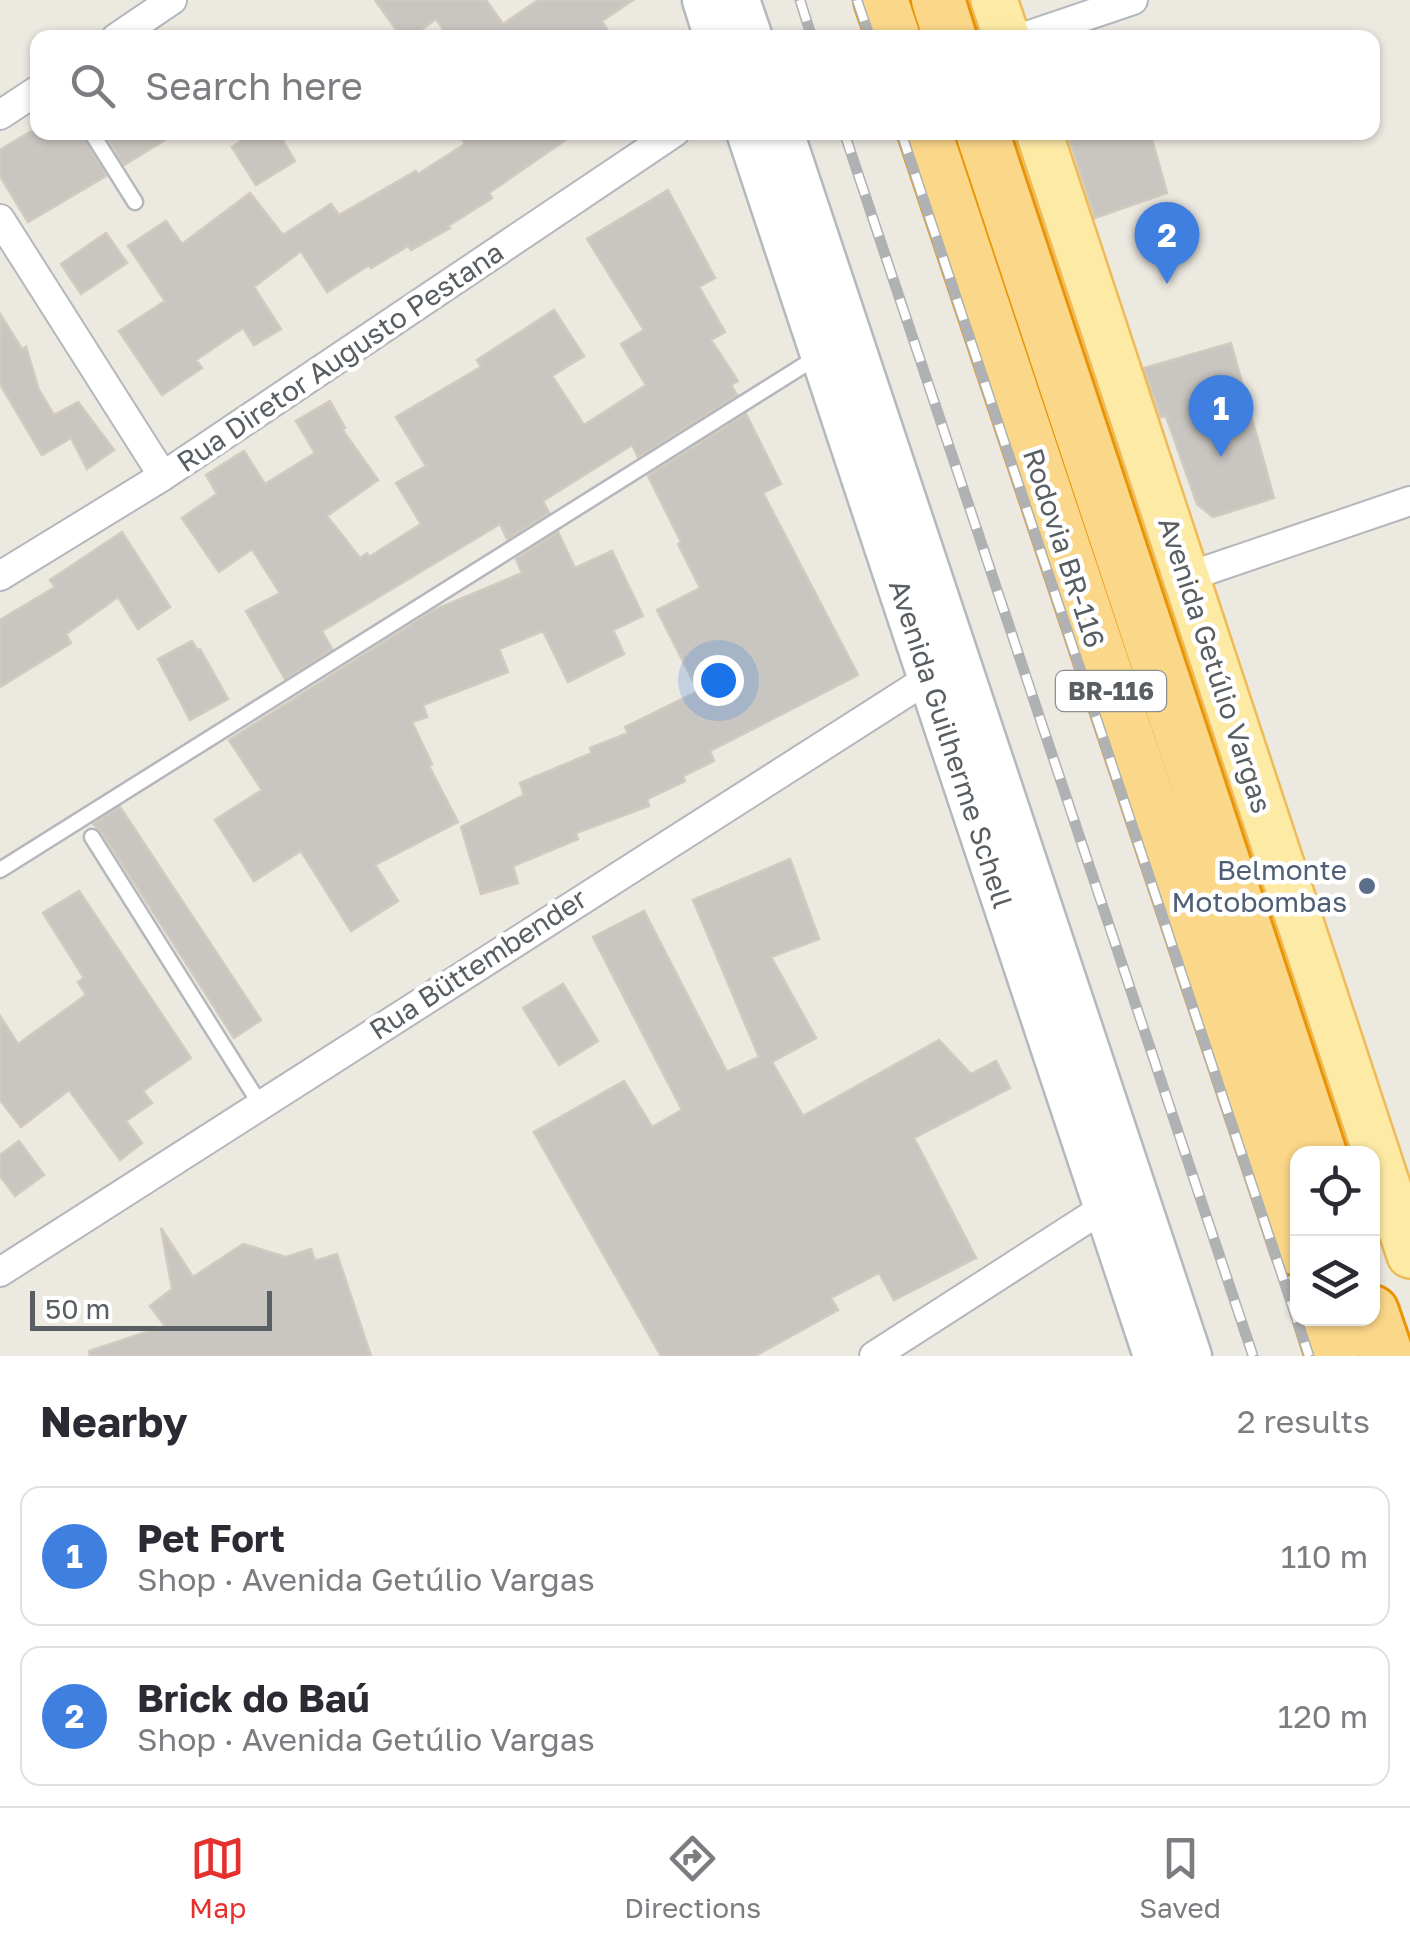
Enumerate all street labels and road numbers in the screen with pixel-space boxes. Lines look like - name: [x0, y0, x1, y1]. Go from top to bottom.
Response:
- street label: Rua Diretor Augusto Pestana: [170, 235, 509, 478]
- street label: Rodovia BR-116: [1017, 444, 1112, 652]
- street label: Avenida Getúlio Vargas: [1152, 513, 1279, 817]
- street label: Avenida Guilherme Schell: [883, 575, 1020, 912]
- road number: BR-116: [1056, 671, 1166, 711]
- street label: Rua Büttembender: [363, 881, 593, 1046]

